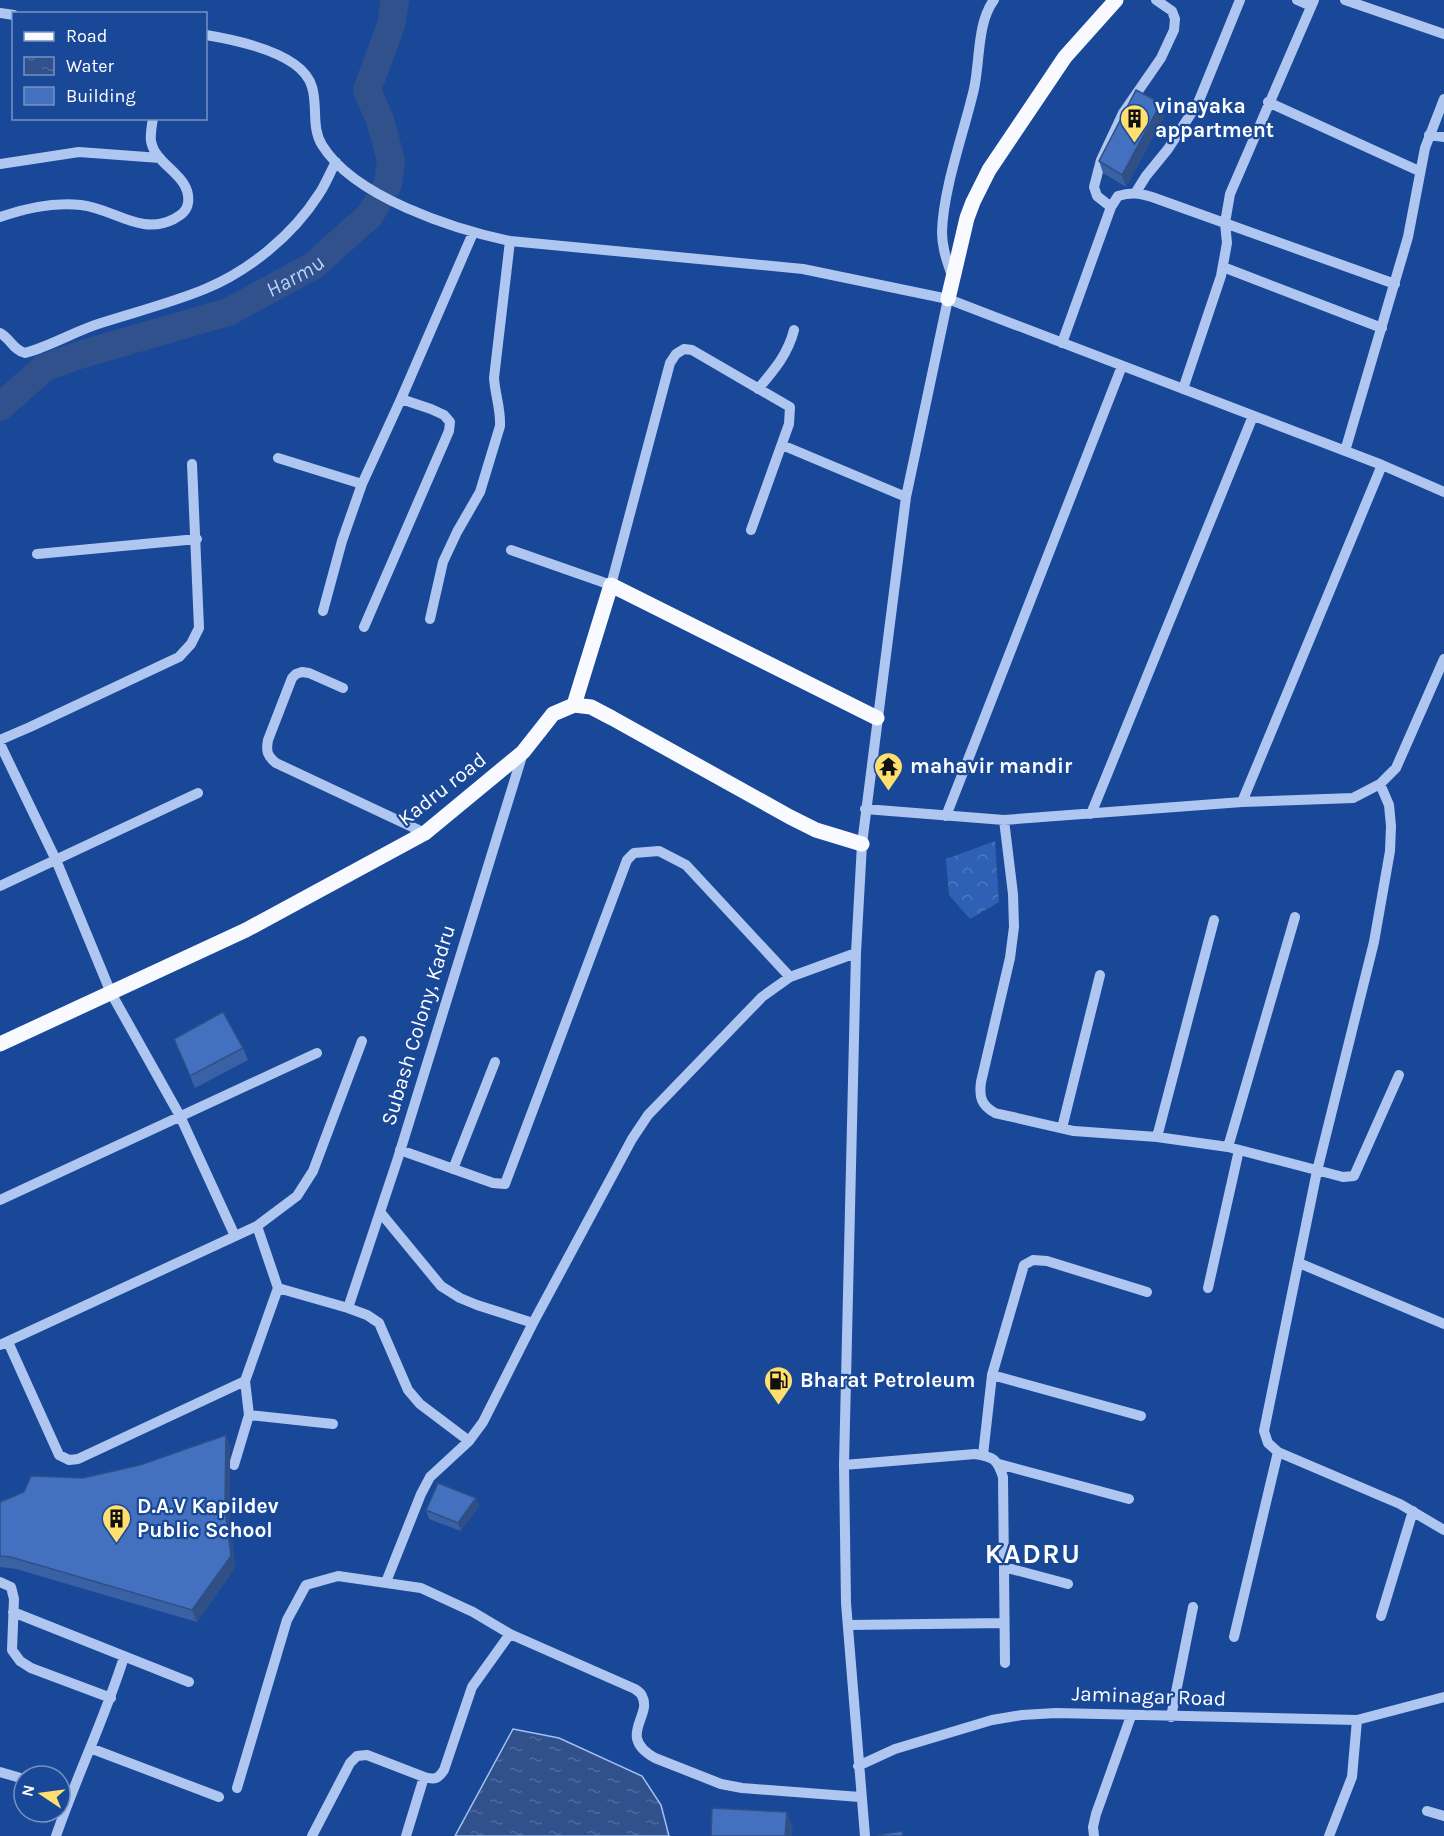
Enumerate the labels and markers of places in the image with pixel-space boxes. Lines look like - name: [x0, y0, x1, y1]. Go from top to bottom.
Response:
- place label: vinayaka appartment: [1155, 94, 1274, 142]
- building icon: vinayaka appartment: [1118, 102, 1150, 144]
- temple icon: mahavir mandir: [873, 750, 905, 792]
- place label: mahavir mandir: [910, 754, 1073, 778]
- fuel station icon: Bharat Petroleum: [763, 1364, 795, 1406]
- place label: Bharat Petroleum: [800, 1368, 975, 1392]
- place label: D.A.V Kapildev Public School: [137, 1494, 279, 1542]
- building icon: D.A.V Kapildev Public School: [100, 1502, 132, 1544]

